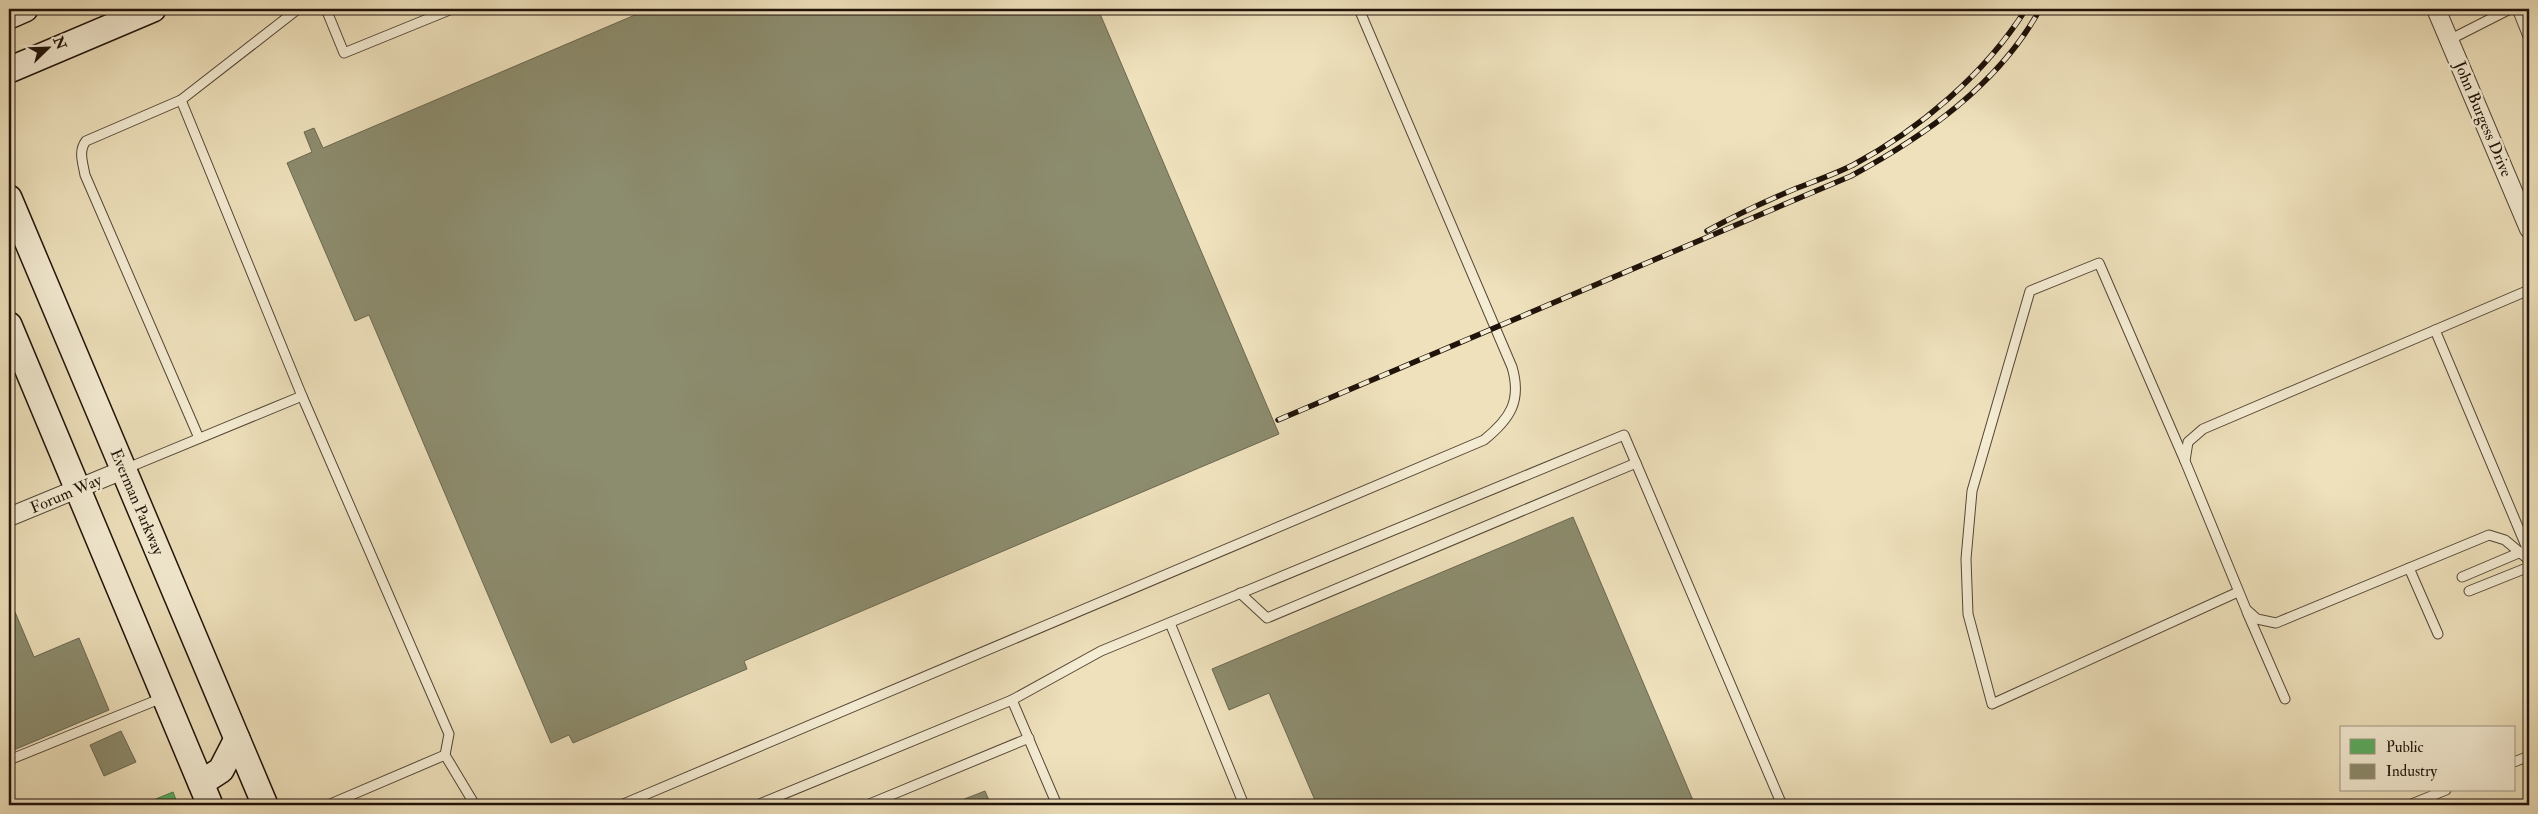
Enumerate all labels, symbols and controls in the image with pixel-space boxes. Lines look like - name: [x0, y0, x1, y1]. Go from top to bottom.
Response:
- north arrow: [22, 22, 72, 72]
- text: N: [49, 33, 70, 53]
- street label: John Burgess Drive: [2448, 57, 2517, 181]
- street label: Everman Parkway: [106, 446, 169, 559]
- street label: Forum Way: [27, 470, 106, 518]
- legend: [2340, 726, 2516, 792]
- text: Public: [2386, 738, 2424, 757]
- text: Industry: [2386, 762, 2437, 781]

